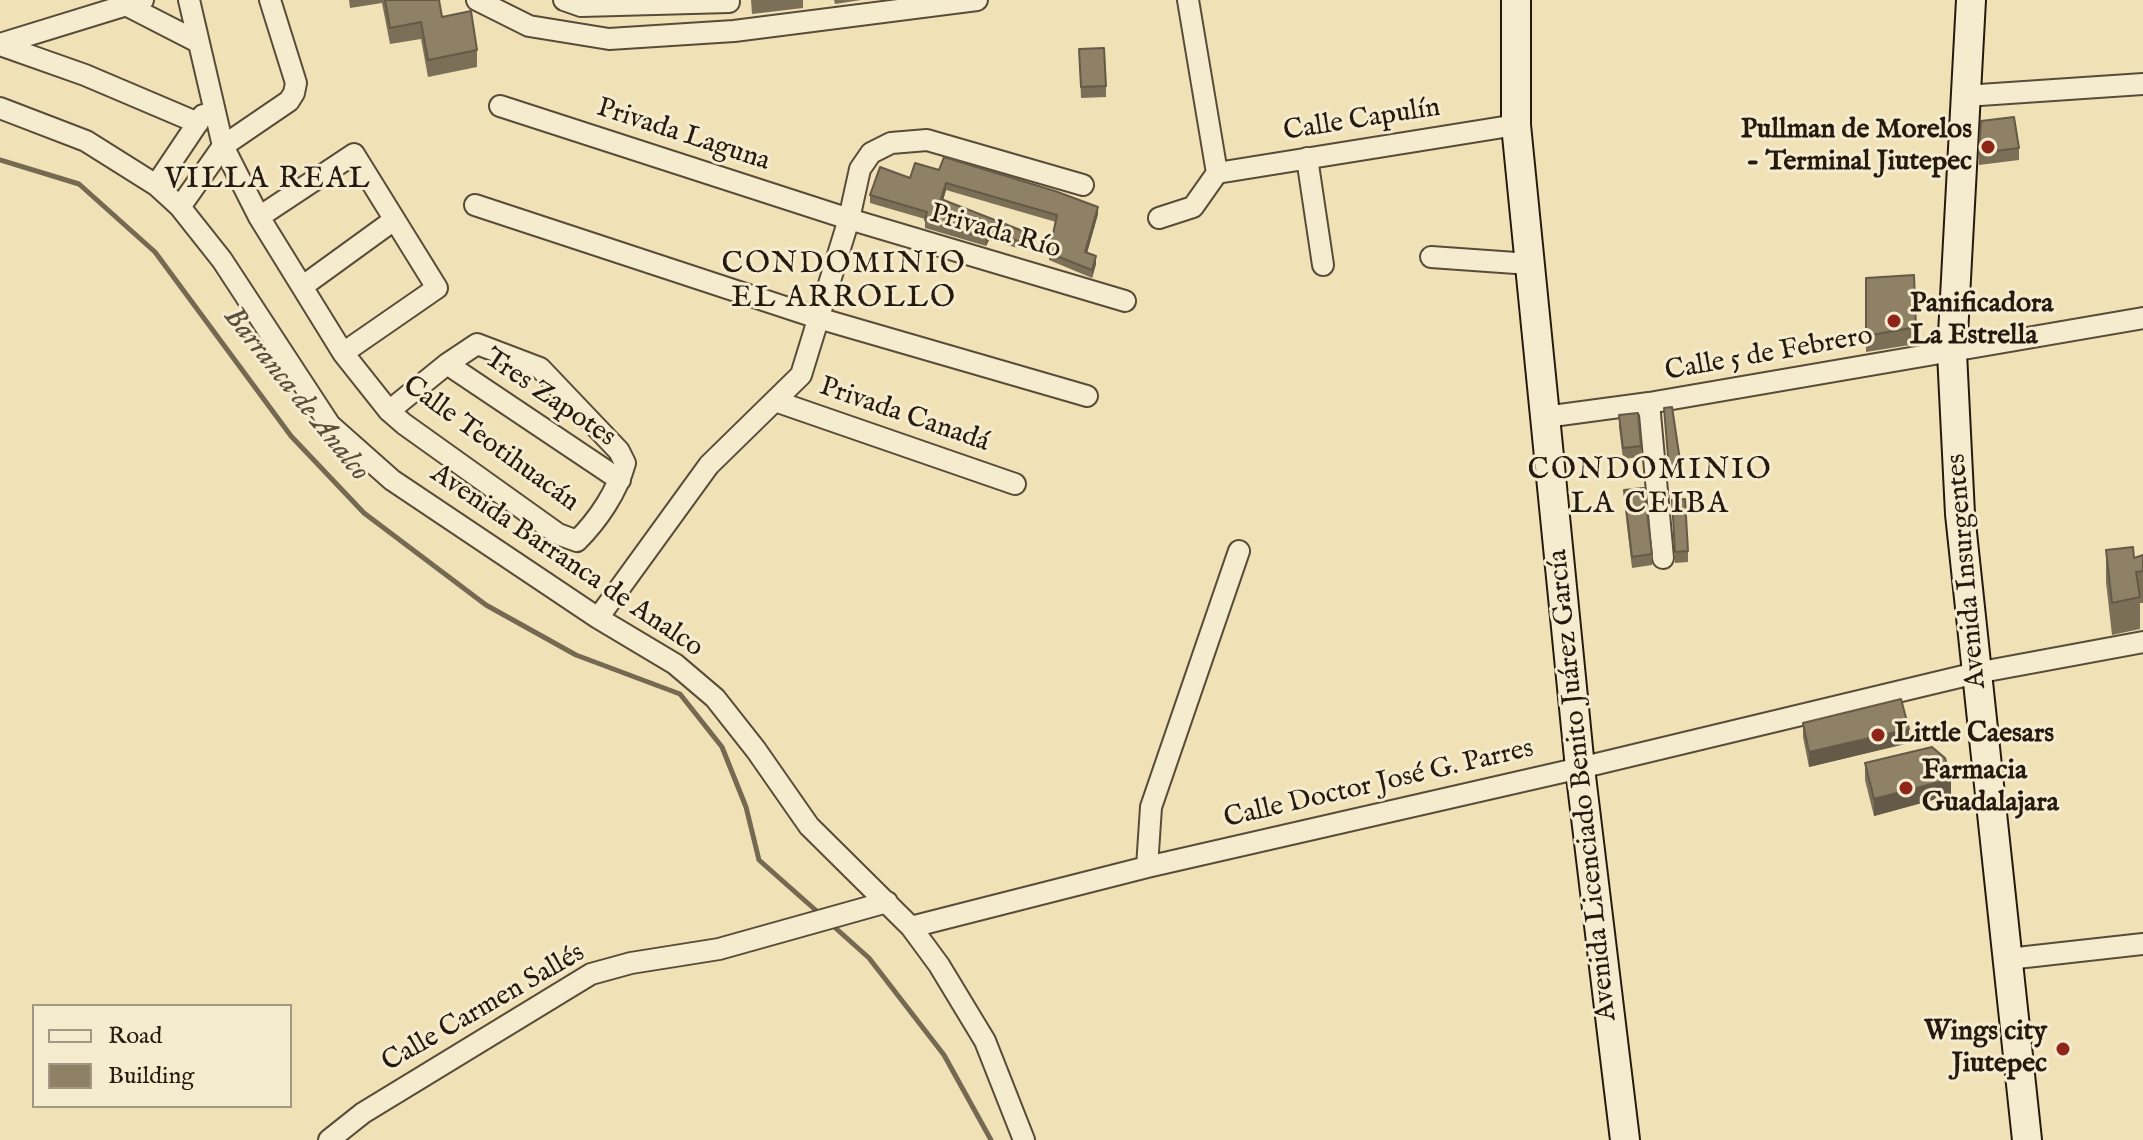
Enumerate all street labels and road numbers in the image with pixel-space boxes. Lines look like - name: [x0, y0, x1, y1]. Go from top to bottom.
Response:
- street label: Privada Laguna: [592, 92, 774, 180]
- street label: Calle Capulín: [1281, 92, 1443, 150]
- street label: Privada Río: [925, 198, 1065, 268]
- street label: Calle 5 de Febrero: [1663, 320, 1875, 390]
- street label: Tres Zapotes: [477, 343, 621, 455]
- street label: Calle Teotihuacán: [395, 370, 585, 520]
- street label: Privada Canadá: [815, 371, 993, 461]
- street label: Avenida Insurgentes: [1941, 452, 1995, 690]
- street label: Avenida Barranca de Analco: [423, 458, 709, 666]
- street label: Avenida Licenciado Benito Juárez García: [1543, 548, 1625, 1022]
- street label: Calle Doctor José G. Parres: [1221, 733, 1537, 837]
- street label: Calle Carmen Sallés: [377, 937, 591, 1081]

